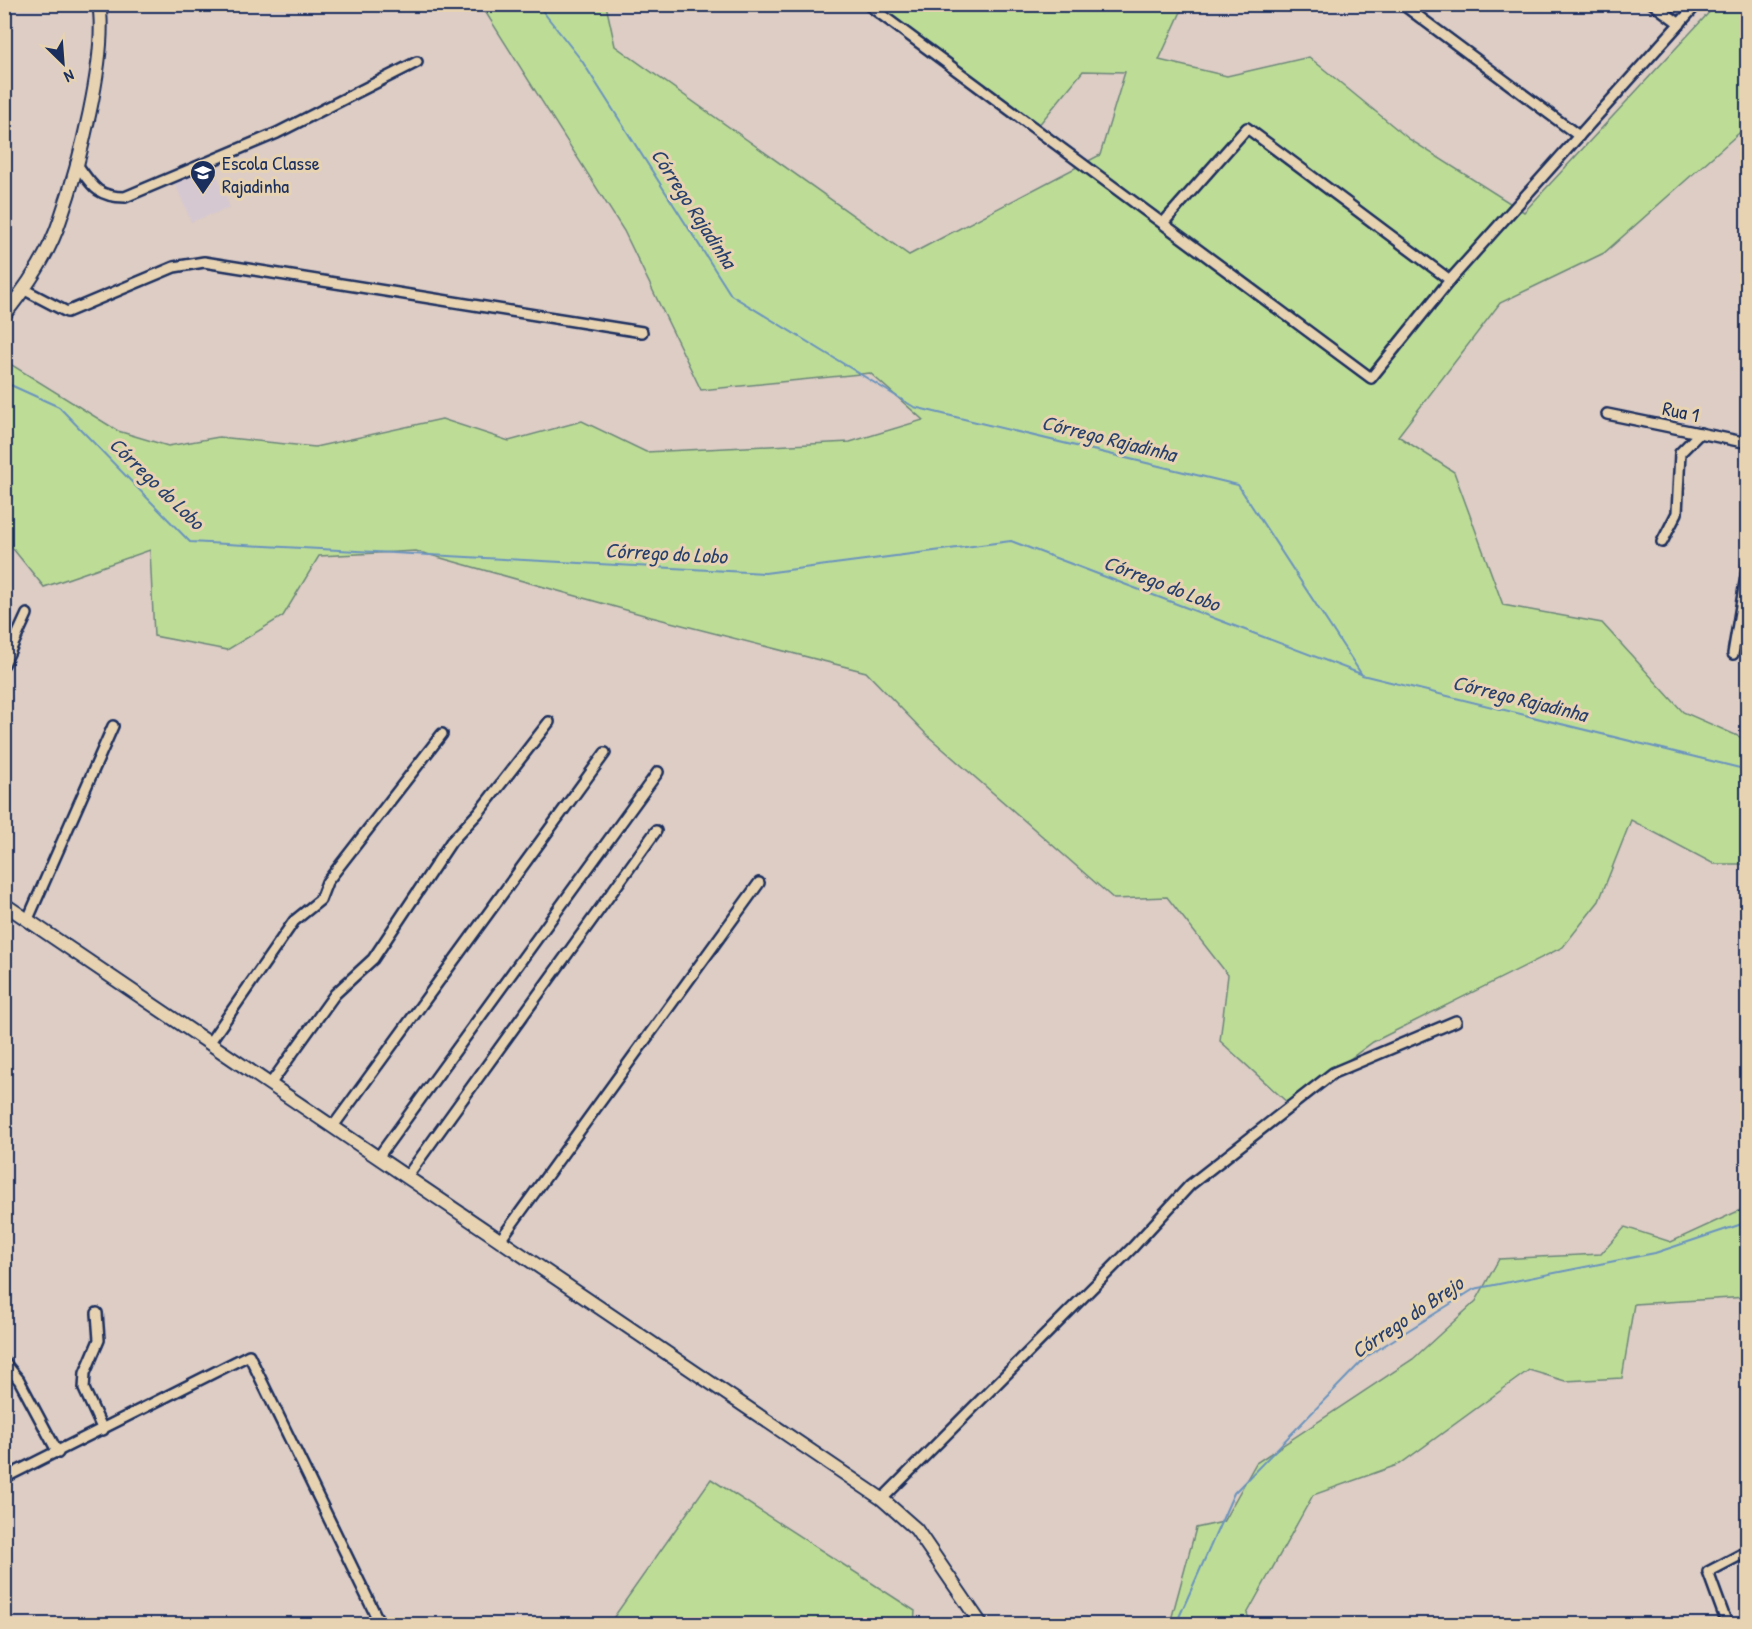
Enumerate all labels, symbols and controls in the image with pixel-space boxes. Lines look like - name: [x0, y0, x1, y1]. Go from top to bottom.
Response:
- north arrow: [33, 33, 93, 93]
- text: N: [60, 65, 78, 89]
- water label: Córrego Rajadinha: [644, 142, 745, 276]
- place label: Escola Classe Rajadinha: [222, 149, 320, 199]
- school or university icon: Escola Classe Rajadinha: [188, 158, 218, 196]
- street label: Rua 1: [1660, 394, 1702, 428]
- water label: Córrego Rajadinha: [1039, 407, 1182, 469]
- water label: Córrego do Lobo: [103, 430, 212, 537]
- water label: Córrego do Lobo: [604, 535, 729, 571]
- water label: Córrego do Lobo: [1100, 548, 1226, 619]
- water label: Córrego Rajadinha: [1450, 667, 1593, 729]
- water label: Córrego do Brejo: [1345, 1268, 1470, 1365]

